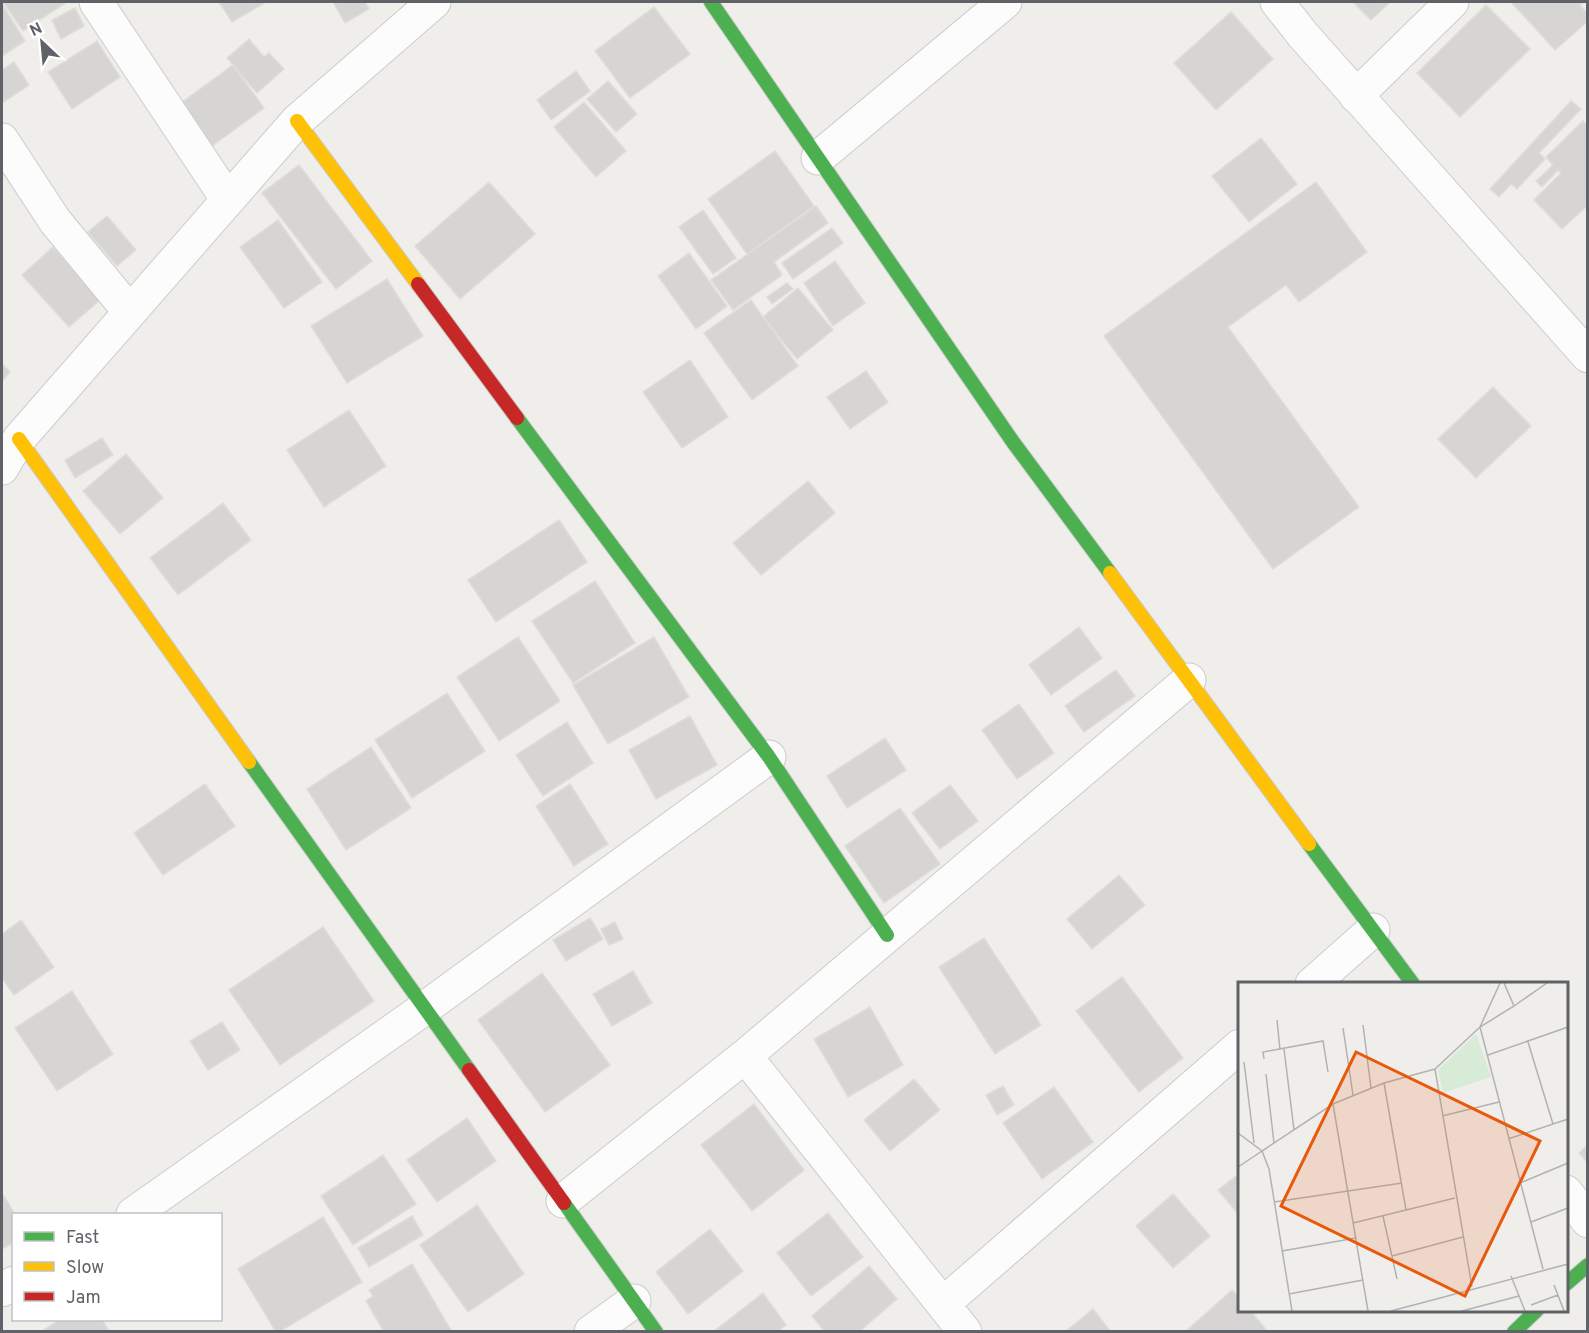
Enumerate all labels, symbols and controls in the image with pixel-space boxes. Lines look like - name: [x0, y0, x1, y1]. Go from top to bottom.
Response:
- north arrow: [12, 12, 72, 72]
- text: N: [27, 19, 46, 42]
- inset map: [1238, 982, 1568, 1312]
- legend: [12, 1213, 222, 1321]
- text: Fast: [66, 1227, 99, 1250]
- text: Slow: [66, 1257, 104, 1280]
- text: Jam: [66, 1287, 101, 1310]

